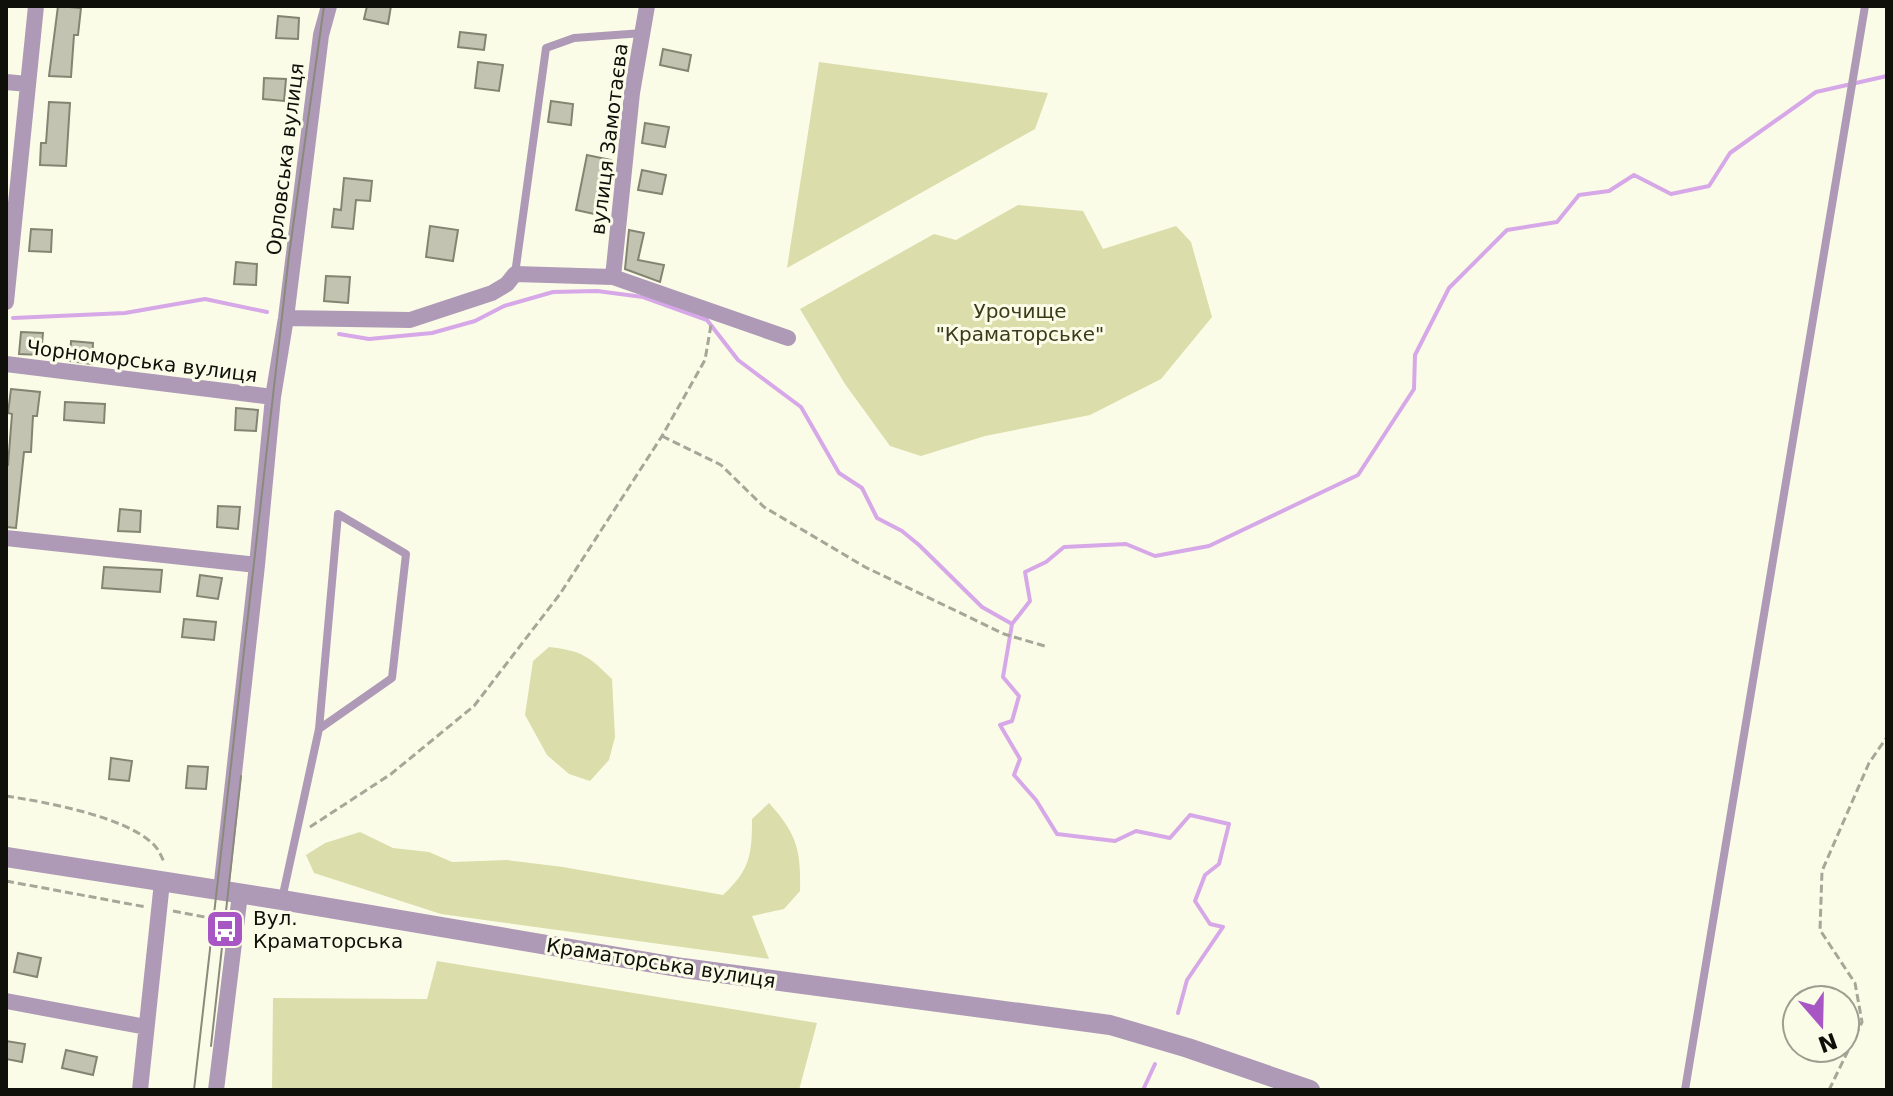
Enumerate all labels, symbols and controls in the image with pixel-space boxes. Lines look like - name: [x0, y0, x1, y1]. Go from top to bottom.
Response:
- street label: вулиця Замотаєва: [585, 42, 633, 236]
- street label: Орловська вулиця: [261, 61, 309, 257]
- park label: Урочище "Краматорське": [936, 299, 1104, 346]
- street label: Чорноморська вулиця: [25, 335, 259, 387]
- place label: Вул. Краматорська: [253, 906, 403, 953]
- bus stop icon: Вул. Краматорська: [204, 908, 246, 950]
- street label: Краматорська вулиця: [545, 933, 777, 993]
- north arrow: [1781, 984, 1861, 1064]
- text: N: [1815, 1027, 1841, 1057]

